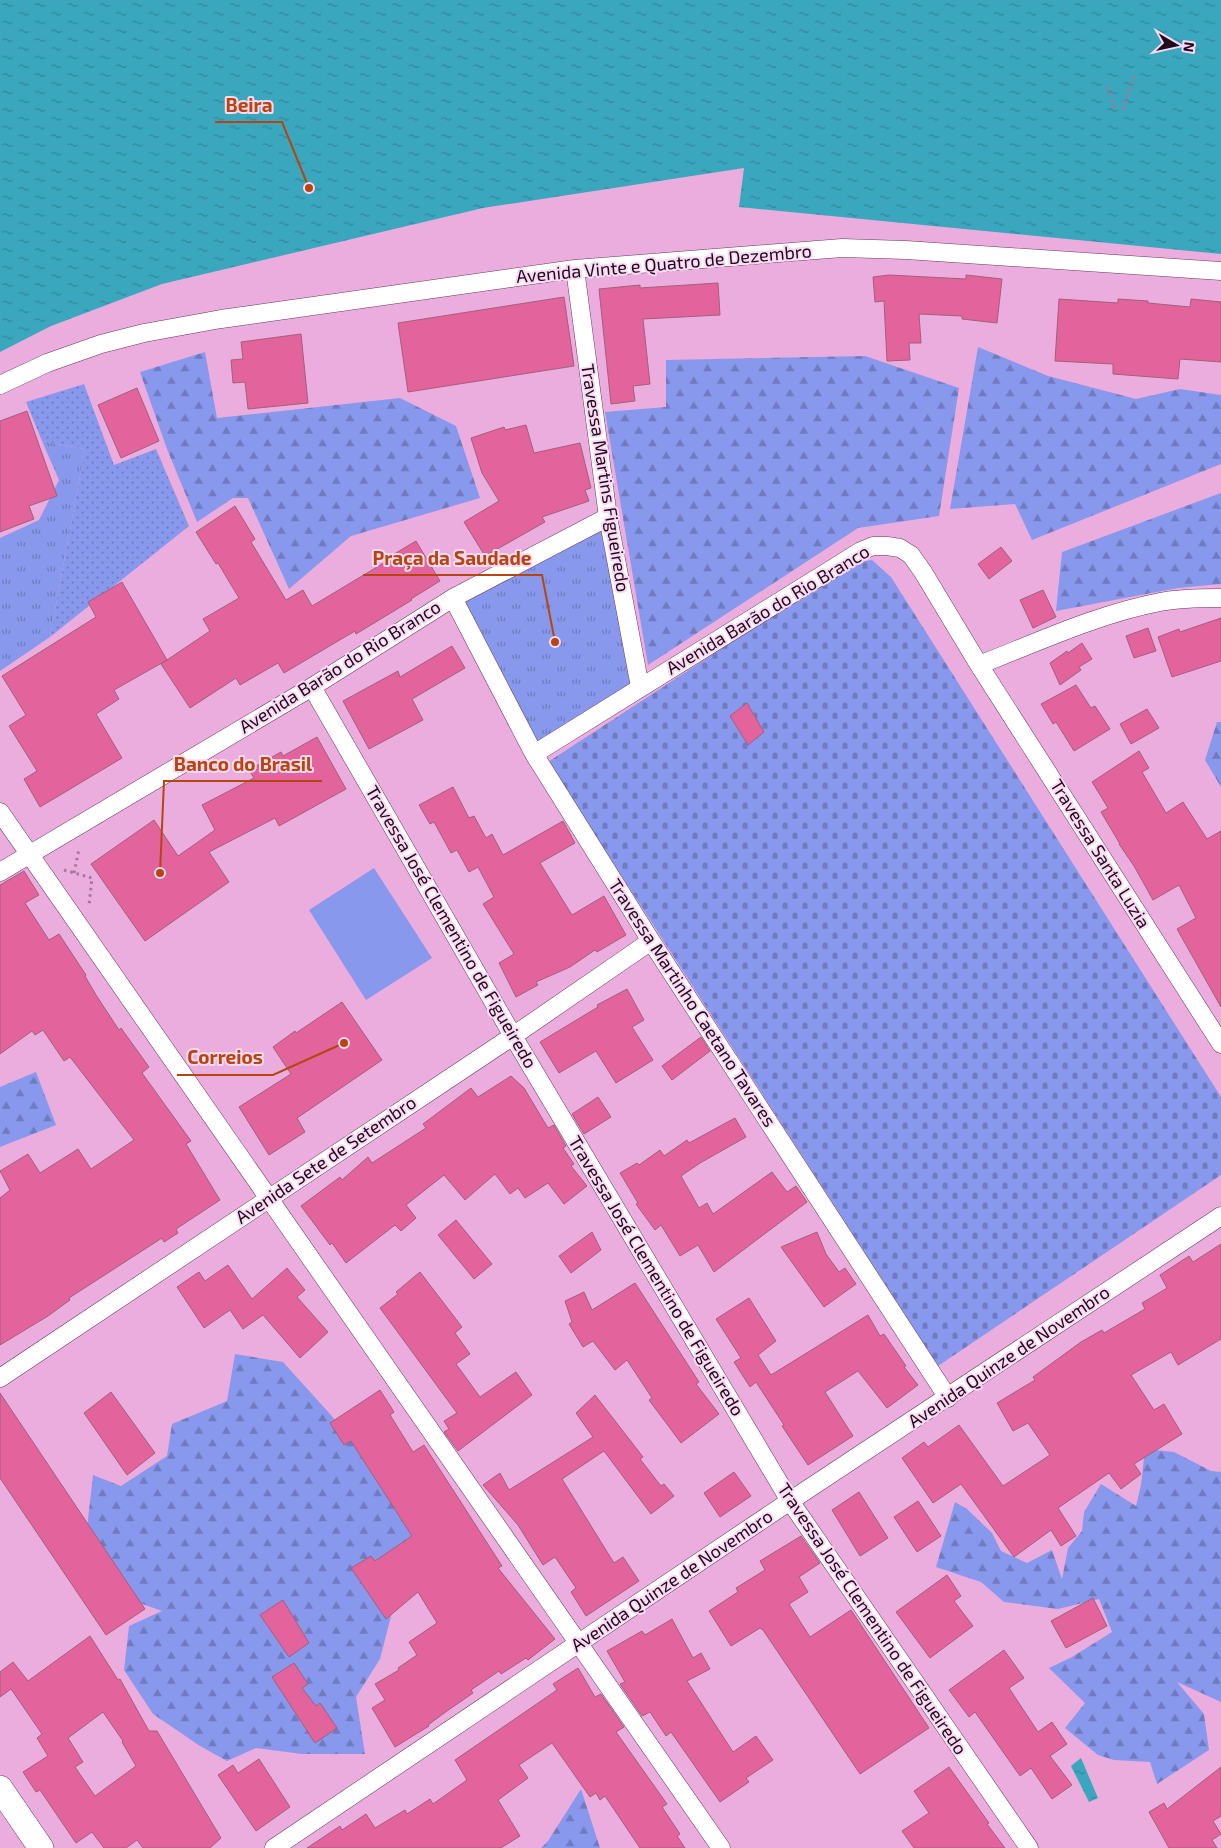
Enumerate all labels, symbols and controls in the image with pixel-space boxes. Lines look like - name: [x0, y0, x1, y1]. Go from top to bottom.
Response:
- north arrow: [1151, 20, 1201, 70]
- text: N: [1180, 41, 1199, 53]
- callout: Beira: [215, 88, 282, 122]
- text: Beira: [225, 93, 273, 116]
- street label: Avenida Vinte e Quatro de Dezembro: [515, 239, 813, 287]
- street label: Travessa Martins Figueiredo: [577, 362, 635, 594]
- street label: Avenida Barão do Rio Branco: [662, 540, 873, 679]
- callout: Praça da Saudade: [363, 541, 542, 575]
- text: Praça da Saudade: [373, 546, 532, 570]
- street label: Avenida Barão do Rio Branco: [235, 595, 444, 737]
- callout: Banco do Brasil: [164, 747, 322, 781]
- text: Banco do Brasil: [174, 752, 313, 775]
- street label: Travessa Santa Luzia: [1046, 775, 1156, 932]
- street label: Travessa José Clementino de Figueiredo: [362, 781, 542, 1072]
- street label: Travessa Martinho Caetano Tavares: [604, 874, 781, 1131]
- callout: Correios: [177, 1041, 273, 1075]
- text: Correios: [187, 1045, 263, 1068]
- street label: Avenida Sete de Setembro: [231, 1091, 420, 1228]
- street label: Travessa José Clementino de Figueiredo: [564, 1131, 749, 1420]
- street label: Avenida Quinze de Novembro: [904, 1280, 1113, 1432]
- street label: Travessa José Clementino de Figueiredo: [773, 1478, 972, 1758]
- street label: Avenida Quinze de Novembro: [567, 1504, 776, 1656]

